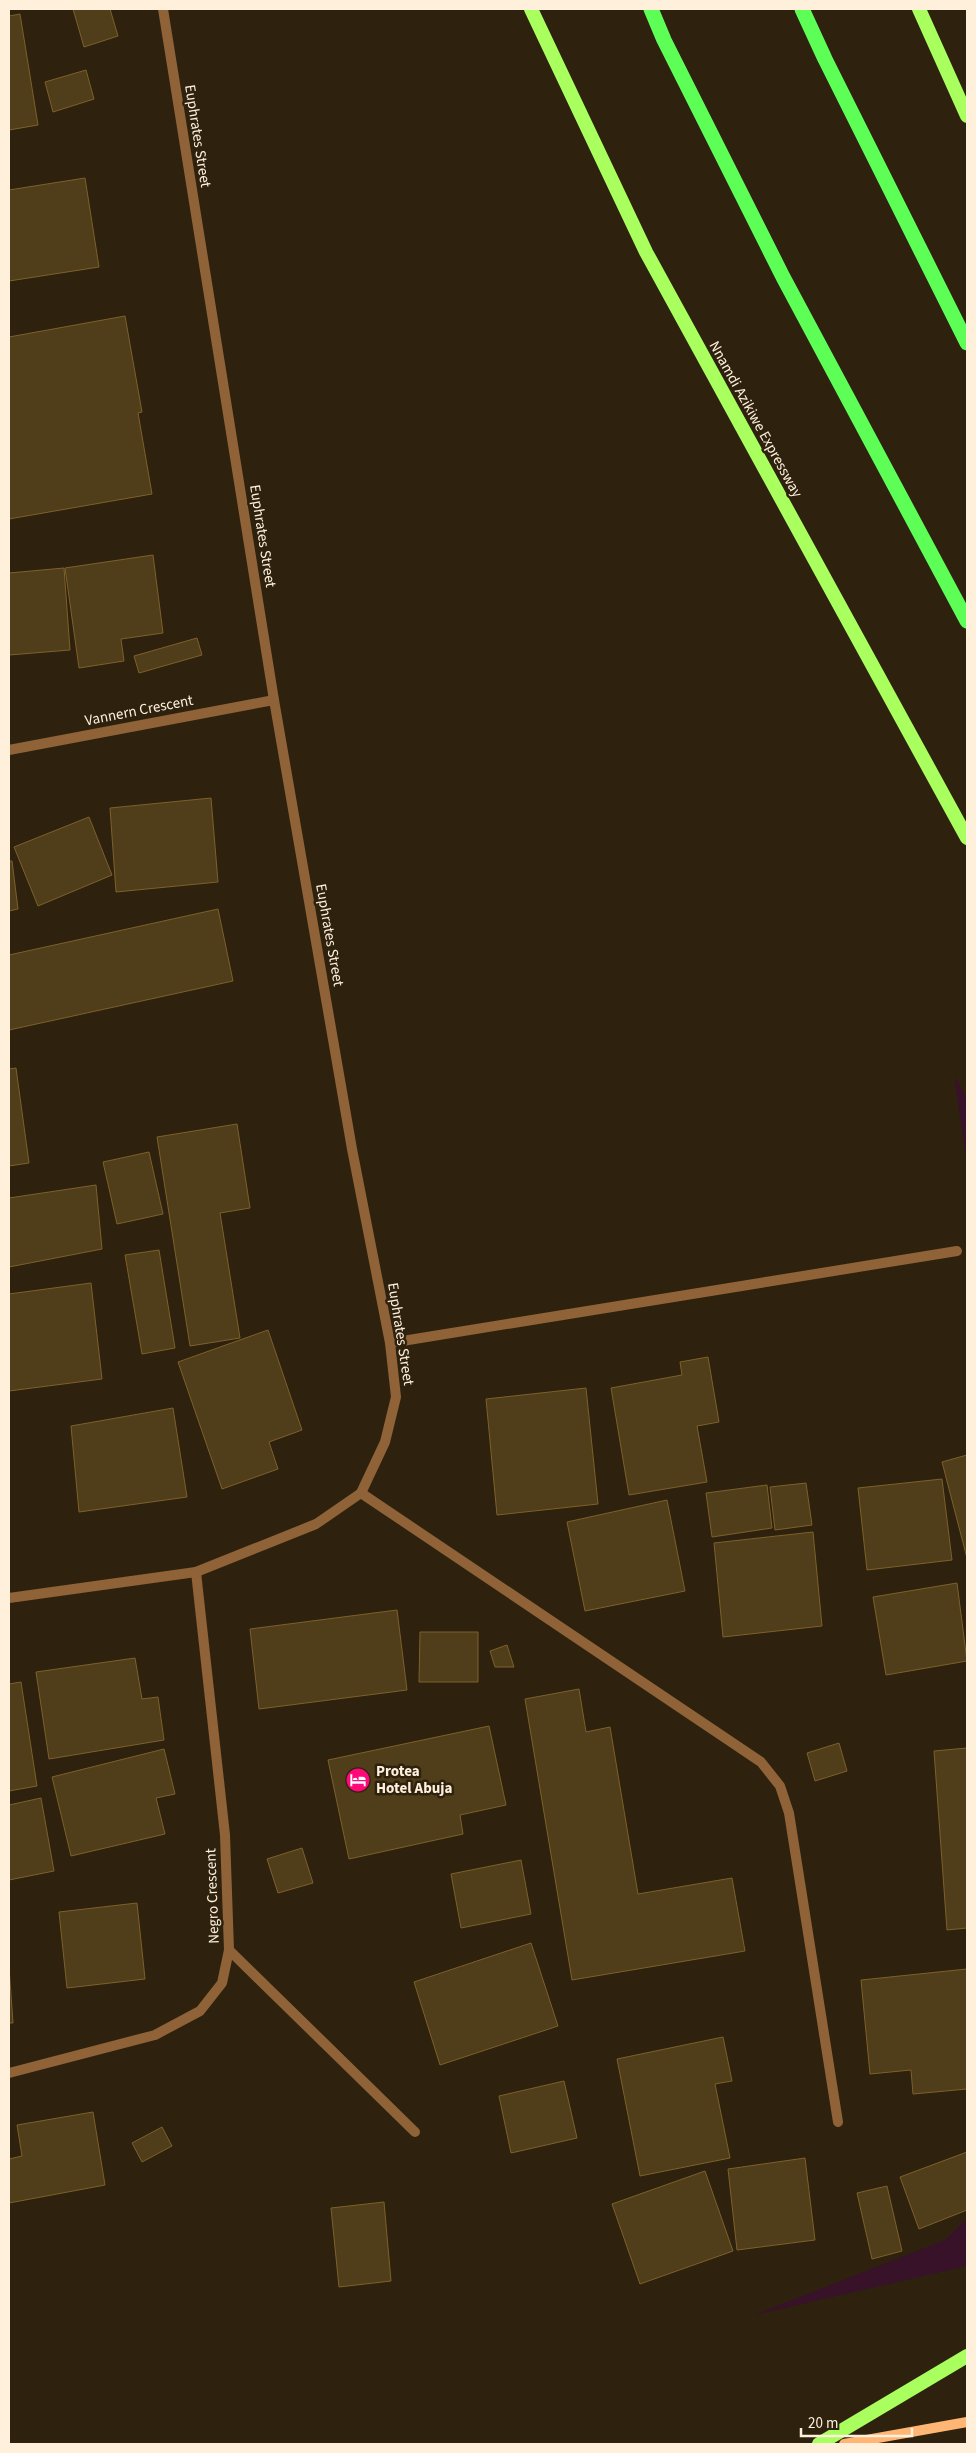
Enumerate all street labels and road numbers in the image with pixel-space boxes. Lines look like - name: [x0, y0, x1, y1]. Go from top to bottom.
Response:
- street label: Euphrates Street: [179, 83, 216, 189]
- street label: Nnamdi Azikiwe Expressway: [704, 337, 807, 501]
- street label: Euphrates Street: [244, 483, 281, 589]
- street label: Vannern Crescent: [83, 690, 195, 731]
- street label: Euphrates Street: [310, 882, 349, 988]
- street label: Euphrates Street: [382, 1281, 419, 1387]
- street label: Negro Crescent: [200, 1848, 225, 1944]

